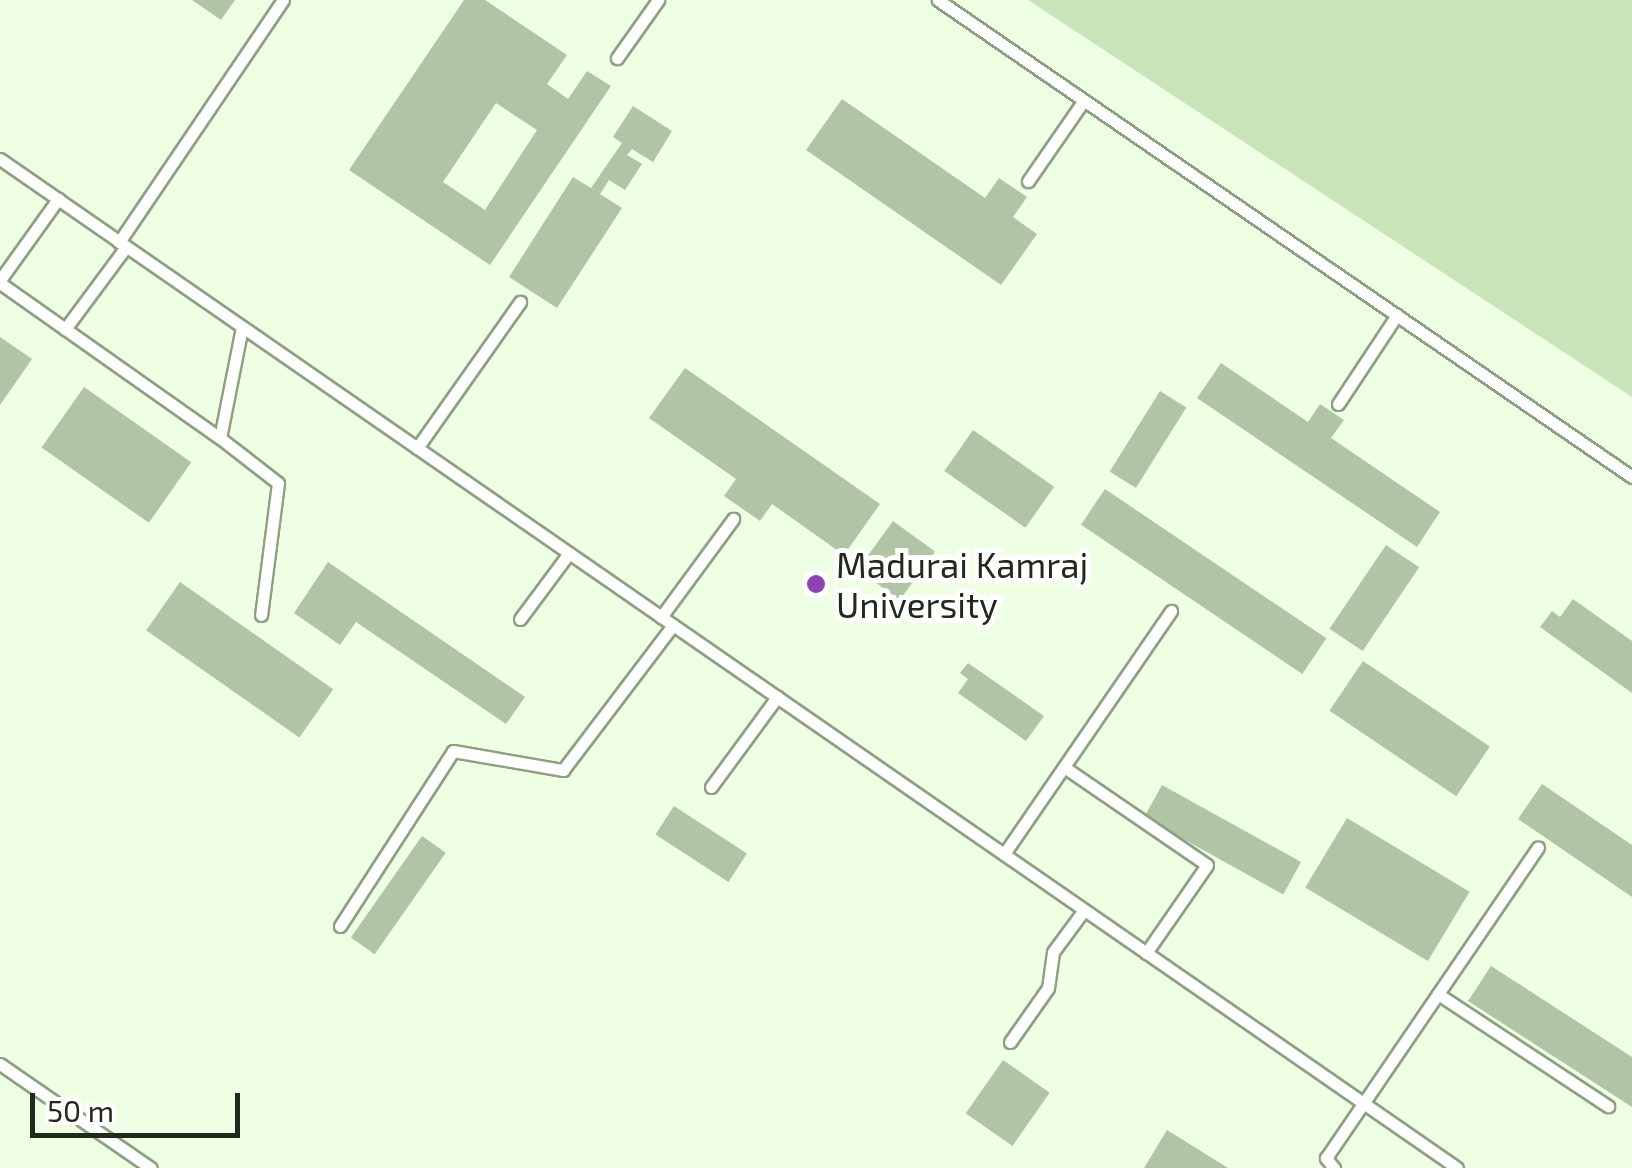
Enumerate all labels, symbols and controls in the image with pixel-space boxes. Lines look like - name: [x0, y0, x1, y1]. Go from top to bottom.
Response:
- place label: Madurai Kamraj University: [836, 543, 1088, 625]
- marker: Madurai Kamraj University: [805, 573, 827, 595]
- scale bar: [35, 1073, 245, 1135]
- text: 50 m: [47, 1092, 114, 1128]

